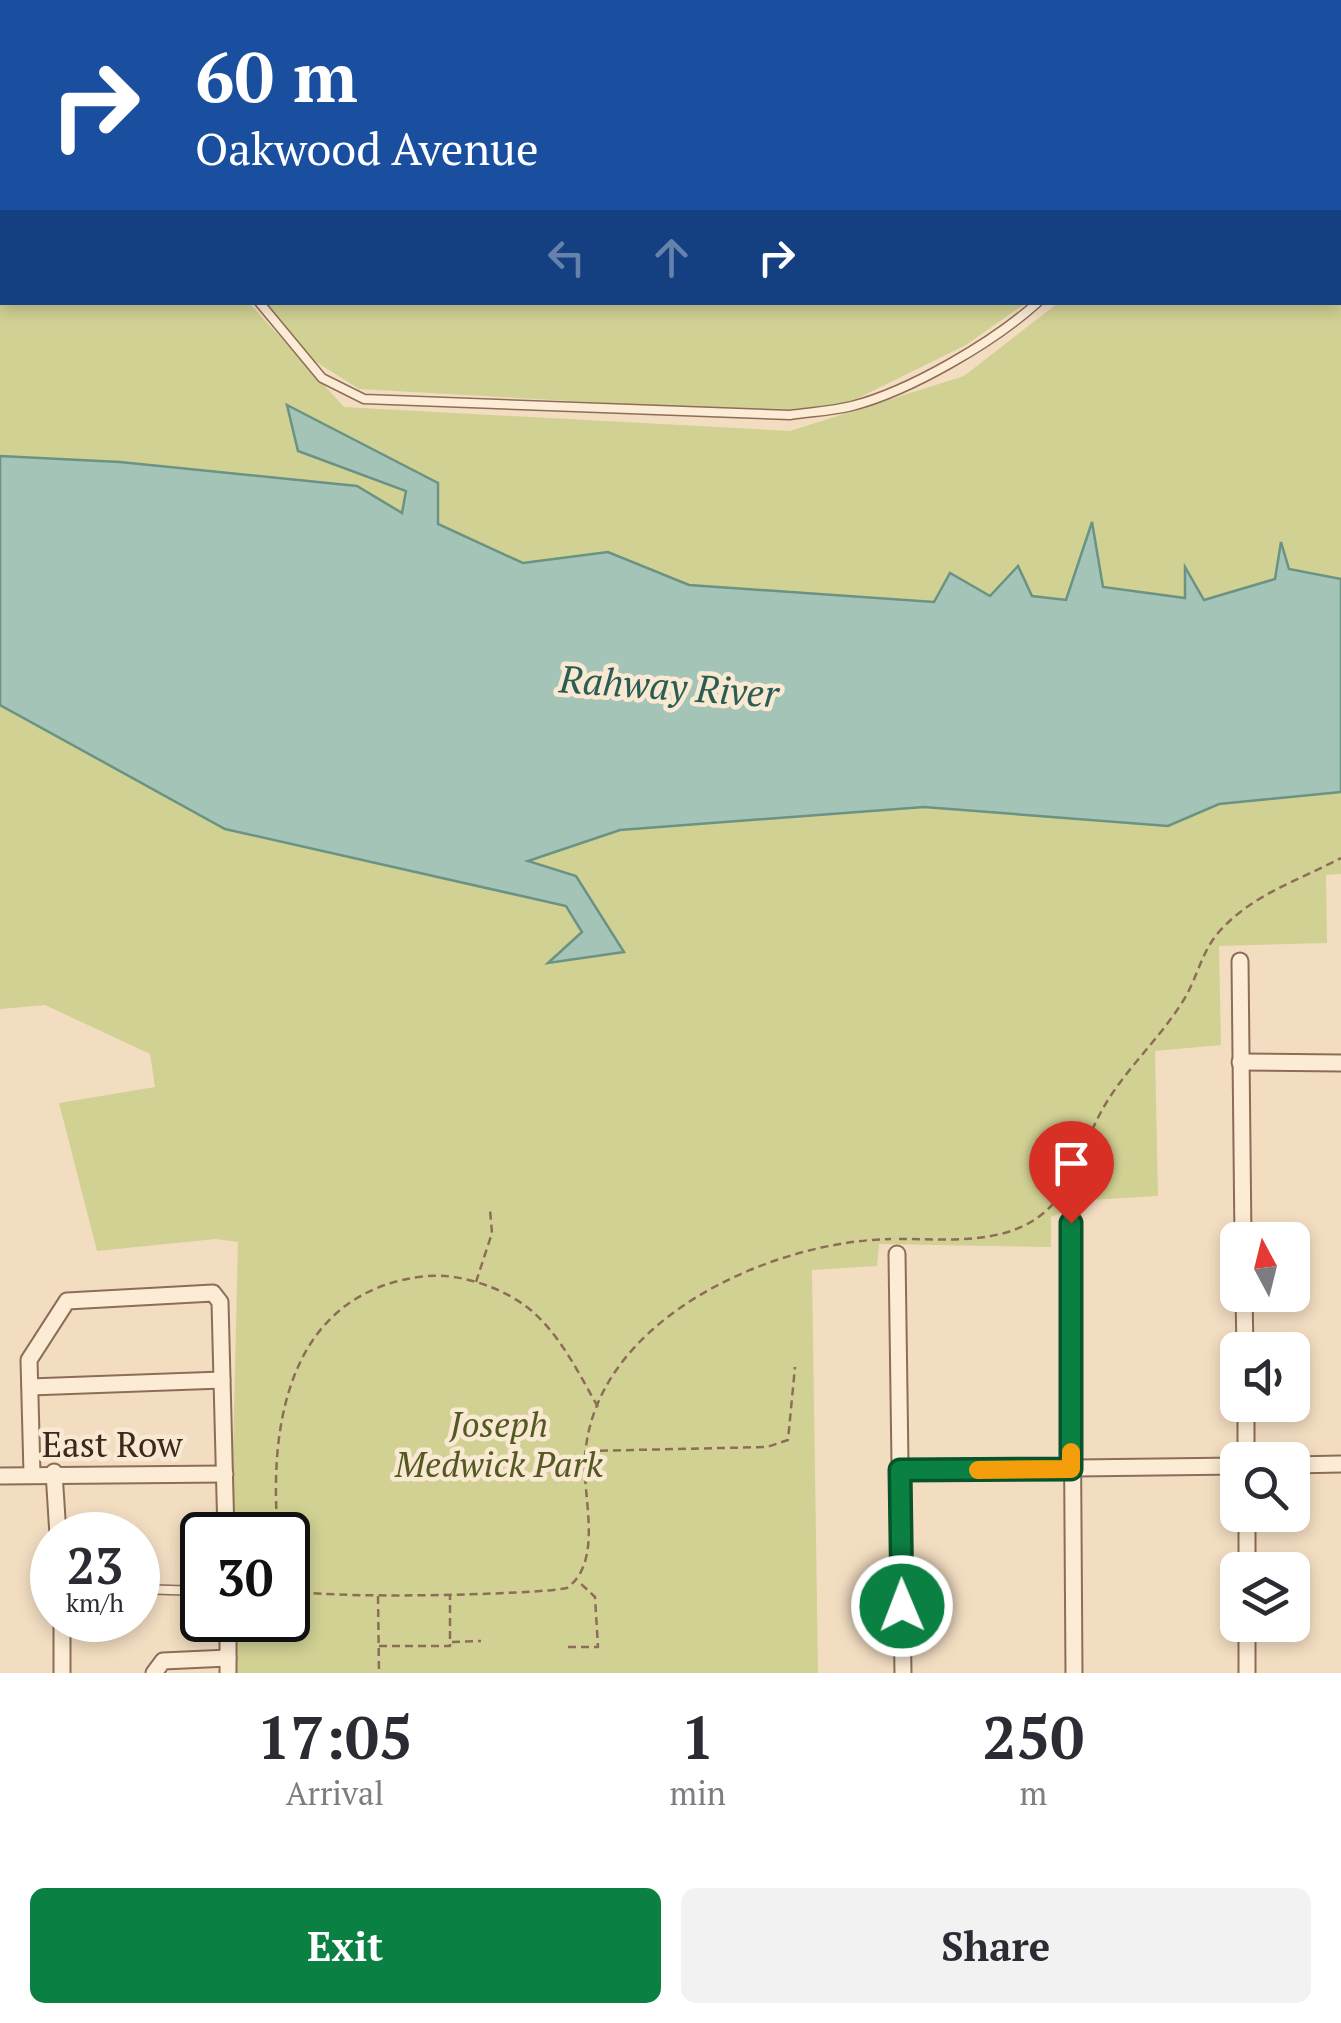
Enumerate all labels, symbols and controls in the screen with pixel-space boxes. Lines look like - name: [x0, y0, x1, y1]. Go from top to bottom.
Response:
- text: 60 m: [195, 29, 358, 122]
- icon: right: [30, 40, 160, 170]
- text: Oakwood Avenue: [195, 118, 539, 178]
- icon: left: [539, 230, 594, 285]
- icon: ahead: [644, 230, 699, 285]
- icon: right: [749, 230, 804, 285]
- water label: Rahway River: [557, 653, 782, 719]
- pin: [1029, 1121, 1114, 1224]
- icon: arrive: [1044, 1136, 1099, 1191]
- north arrow: [1220, 1222, 1310, 1312]
- map controls: [1220, 1222, 1310, 1642]
- button: sound: [1220, 1332, 1310, 1422]
- park label: Joseph Medwick Park: [394, 1401, 603, 1487]
- street label: East Row: [42, 1421, 183, 1467]
- button: search: [1220, 1442, 1310, 1532]
- speed limit sign: 30: [180, 1512, 310, 1642]
- text: 23: [67, 1532, 123, 1598]
- button: layers: [1220, 1552, 1310, 1642]
- position arrow: [850, 1554, 954, 1658]
- text: km/h: [66, 1586, 124, 1619]
- text: 17:05: [257, 1697, 413, 1776]
- text: 1: [681, 1697, 715, 1776]
- text: 250: [983, 1697, 1084, 1776]
- text: Arrival: [286, 1772, 384, 1814]
- text: min: [670, 1772, 726, 1814]
- text: m: [1020, 1772, 1047, 1814]
- button: Exit: [30, 1888, 661, 2003]
- button: Share: [681, 1888, 1311, 2003]

